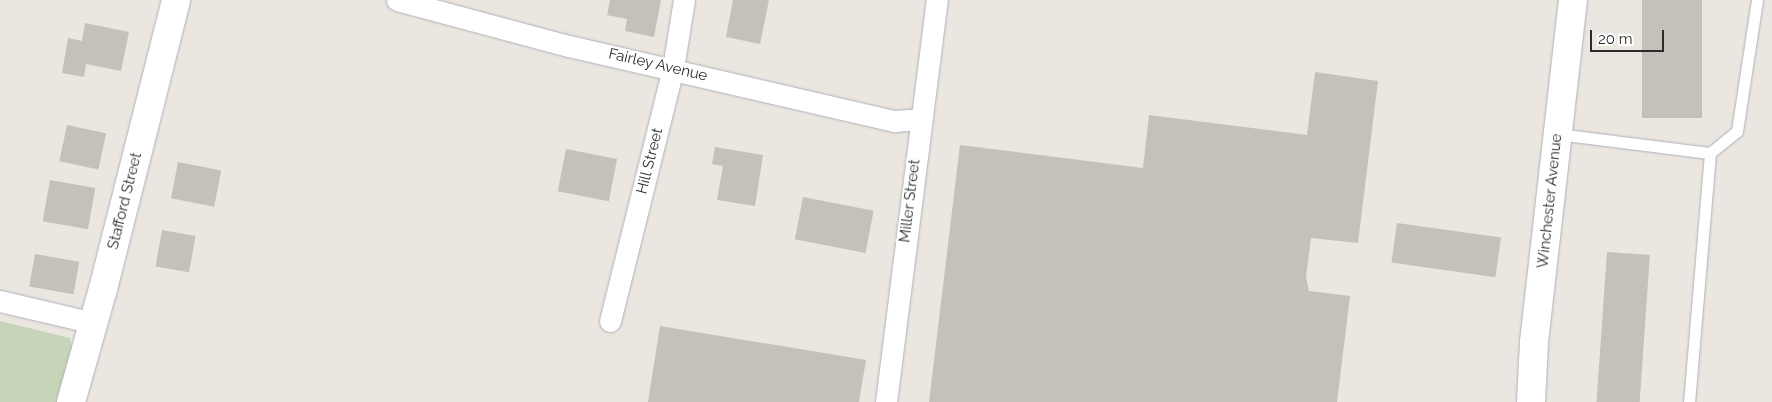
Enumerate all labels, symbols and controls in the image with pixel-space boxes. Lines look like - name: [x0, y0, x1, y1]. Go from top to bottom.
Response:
- scale bar: [1592, 20, 1666, 52]
- text: 20 m: [1598, 30, 1633, 48]
- street label: Fairley Avenue: [606, 45, 710, 85]
- street label: Hill Street: [633, 126, 667, 196]
- street label: Winchester Avenue: [1534, 132, 1566, 270]
- street label: Stafford Street: [104, 151, 146, 251]
- street label: Miller Street: [896, 158, 924, 244]

